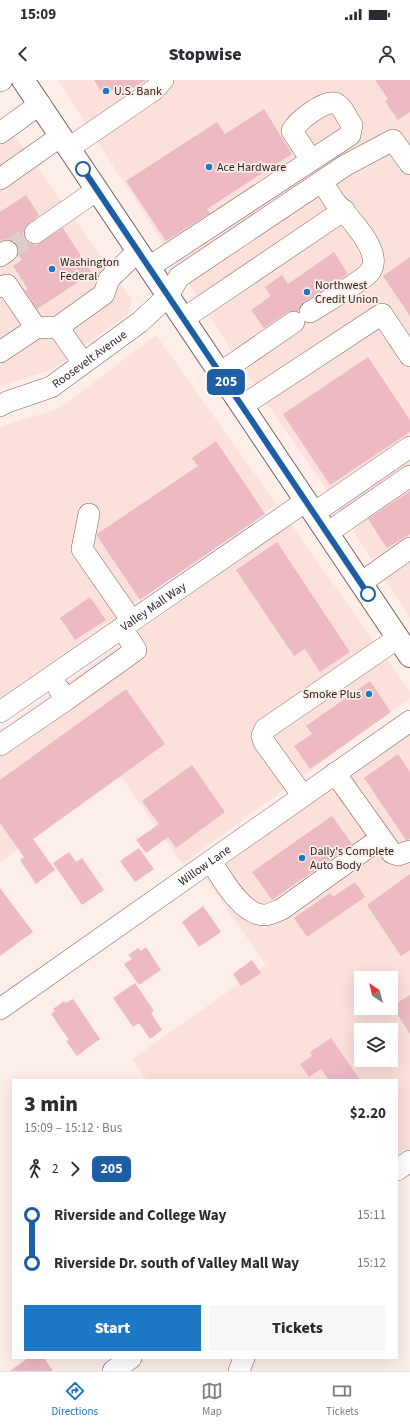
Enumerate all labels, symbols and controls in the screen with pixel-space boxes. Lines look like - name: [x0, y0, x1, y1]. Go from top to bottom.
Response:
- text: 15:09: [20, 4, 56, 25]
- text: Stopwise: [168, 42, 242, 67]
- icon: back: [12, 43, 34, 65]
- icon: person: [376, 43, 398, 65]
- place label: U.S. Bank: [114, 83, 162, 100]
- marker: U.S. Bank: [101, 86, 111, 96]
- place label: Ace Hardware: [217, 159, 286, 176]
- unlabelled marker: [75, 161, 91, 177]
- marker: Ace Hardware: [204, 162, 214, 172]
- place label: Washington Federal: [60, 254, 119, 285]
- marker: Washington Federal: [47, 264, 57, 274]
- place label: Northwest Credit Union: [315, 277, 378, 308]
- marker: Northwest Credit Union: [302, 287, 312, 297]
- street label: Roosevelt Avenue: [48, 326, 130, 392]
- line badge: 205: [203, 369, 249, 395]
- text: 205: [215, 372, 237, 392]
- street label: Valley Mall Way: [117, 578, 190, 635]
- unlabelled marker: [360, 586, 376, 602]
- place label: Smoke Plus: [303, 686, 361, 703]
- marker: Smoke Plus: [364, 689, 374, 699]
- street label: Willow Lane: [175, 841, 234, 890]
- place label: Dally's Complete Auto Body: [310, 843, 394, 874]
- marker: Dally's Complete Auto Body: [297, 853, 307, 863]
- north arrow: [354, 971, 398, 1015]
- map controls: [354, 971, 398, 1067]
- button: layers: [354, 1023, 398, 1067]
- text: 3 min: [24, 1088, 78, 1120]
- text: $2.20: [350, 1103, 386, 1124]
- text: 15:09 – 15:12 · Bus: [24, 1119, 122, 1137]
- icon: walk: [24, 1158, 46, 1180]
- icon: forward: [64, 1158, 86, 1180]
- text: 205: [100, 1159, 123, 1179]
- text: 2: [52, 1160, 58, 1178]
- text: Riverside and College Way: [54, 1205, 226, 1226]
- text: 15:11: [357, 1206, 386, 1224]
- text: Riverside Dr. south of Valley Mall Way: [54, 1253, 299, 1274]
- text: 15:12: [357, 1254, 386, 1272]
- button: Start: [24, 1305, 201, 1351]
- button: Tickets: [209, 1305, 386, 1351]
- tab: Directions: [52, 1380, 98, 1419]
- tab: Map: [201, 1380, 223, 1419]
- tab: Tickets: [326, 1380, 359, 1419]

